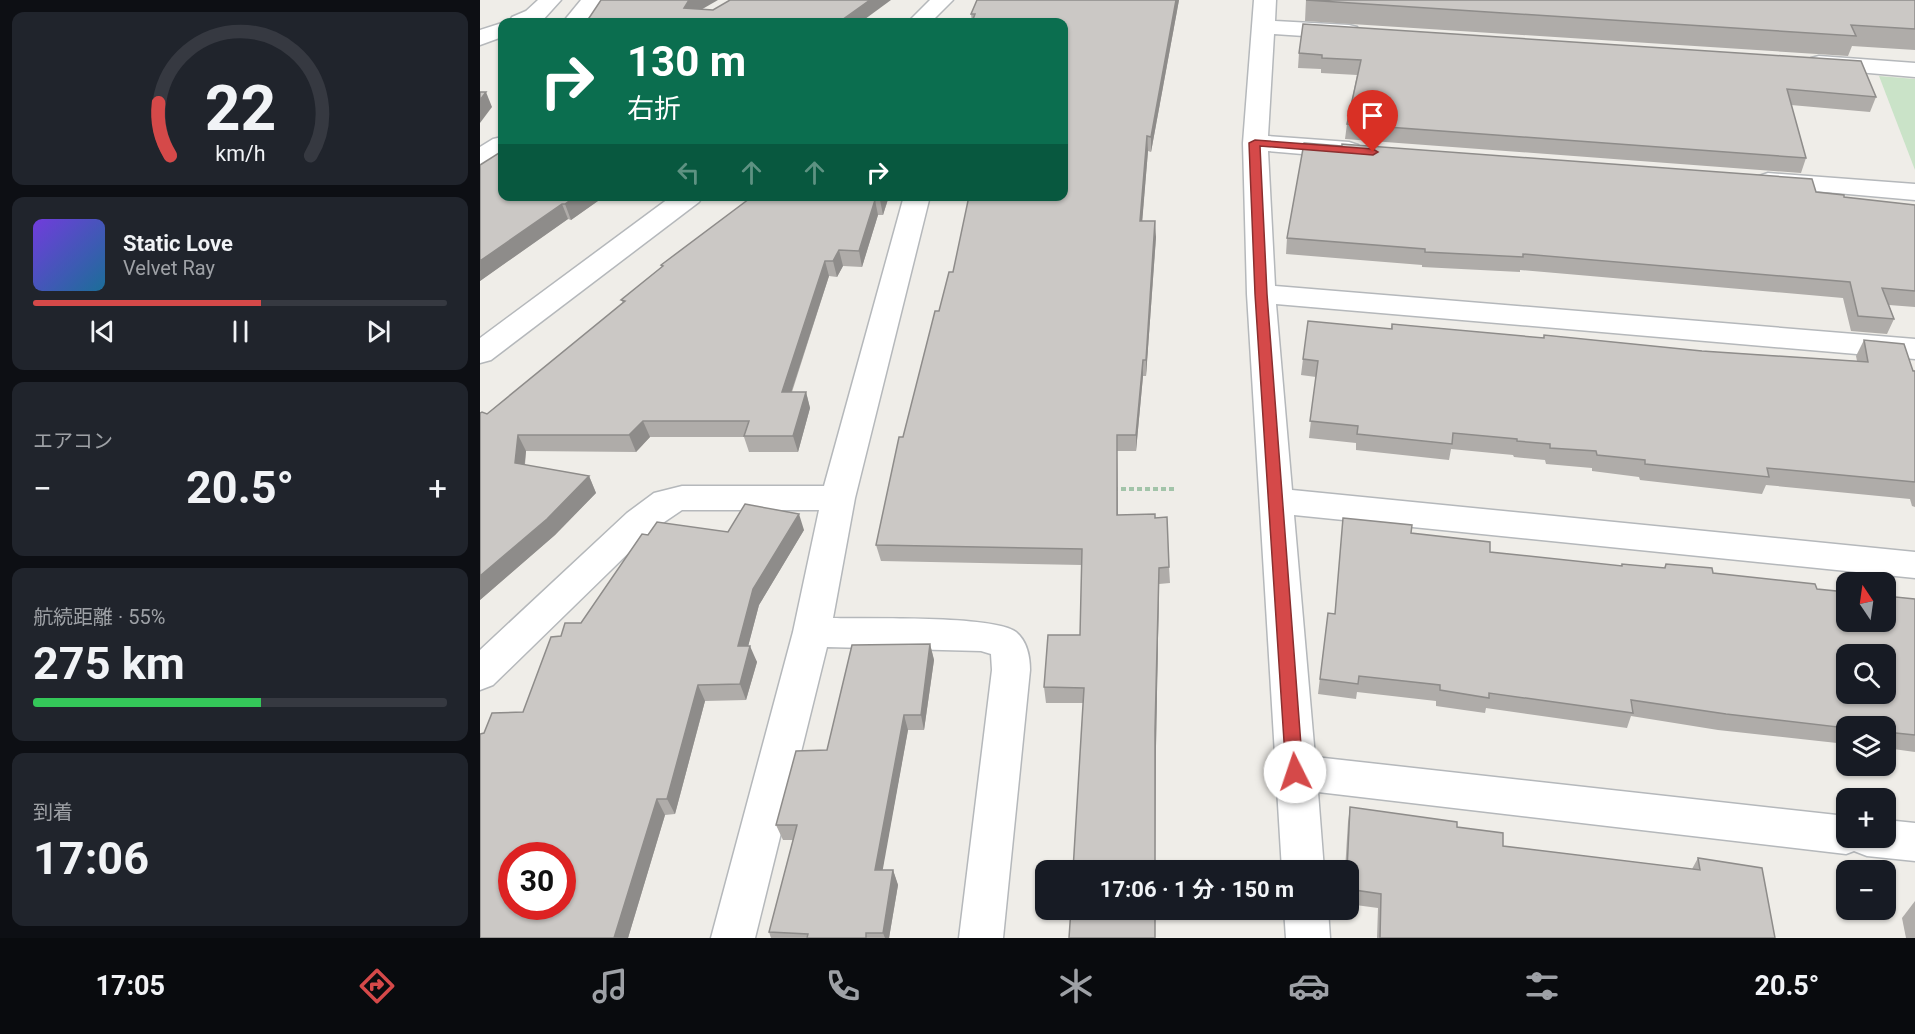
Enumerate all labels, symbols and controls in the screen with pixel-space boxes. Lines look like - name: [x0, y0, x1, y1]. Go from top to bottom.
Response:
- text: 130 m: [627, 37, 746, 86]
- icon: right: [528, 42, 606, 120]
- text: 22: [204, 72, 276, 145]
- pin: [1347, 90, 1398, 152]
- text: 右折: [627, 93, 681, 125]
- icon: arrive: [1356, 99, 1389, 132]
- text: km/h: [215, 141, 265, 166]
- icon: left: [672, 156, 705, 189]
- icon: ahead: [735, 156, 768, 189]
- icon: ahead: [798, 156, 831, 189]
- icon: right: [861, 156, 894, 189]
- text: Static Love: [123, 231, 233, 256]
- text: Velvet Ray: [123, 256, 215, 280]
- icon: previous: [86, 315, 119, 348]
- icon: pause: [224, 315, 257, 348]
- icon: next: [362, 315, 395, 348]
- text: エアコン: [33, 429, 113, 453]
- text: 20.5°: [186, 461, 294, 514]
- text: −: [33, 469, 52, 508]
- text: +: [428, 469, 447, 508]
- north arrow: [1836, 572, 1896, 632]
- map controls: [1836, 572, 1896, 920]
- text: 航続距離 · 55%: [33, 605, 165, 629]
- text: 275 km: [33, 637, 185, 690]
- button: search: [1836, 644, 1896, 704]
- button: layers: [1836, 716, 1896, 776]
- position arrow: [1263, 740, 1327, 804]
- button: +: [1836, 788, 1896, 848]
- text: 到着: [33, 800, 73, 824]
- text: 17:06: [33, 832, 149, 885]
- speed limit sign: 30: [498, 842, 576, 920]
- button: −: [1836, 860, 1896, 920]
- text: 17:06 · 1 分 · 150 m: [1100, 877, 1294, 902]
- icon: directions: [356, 965, 398, 1007]
- icon: music: [589, 965, 631, 1007]
- icon: phone: [822, 965, 864, 1007]
- icon: climate: [1055, 965, 1097, 1007]
- icon: car: [1288, 965, 1330, 1007]
- icon: filters: [1521, 965, 1563, 1007]
- text: 17:05: [96, 970, 165, 1002]
- text: 20.5°: [1755, 970, 1819, 1002]

